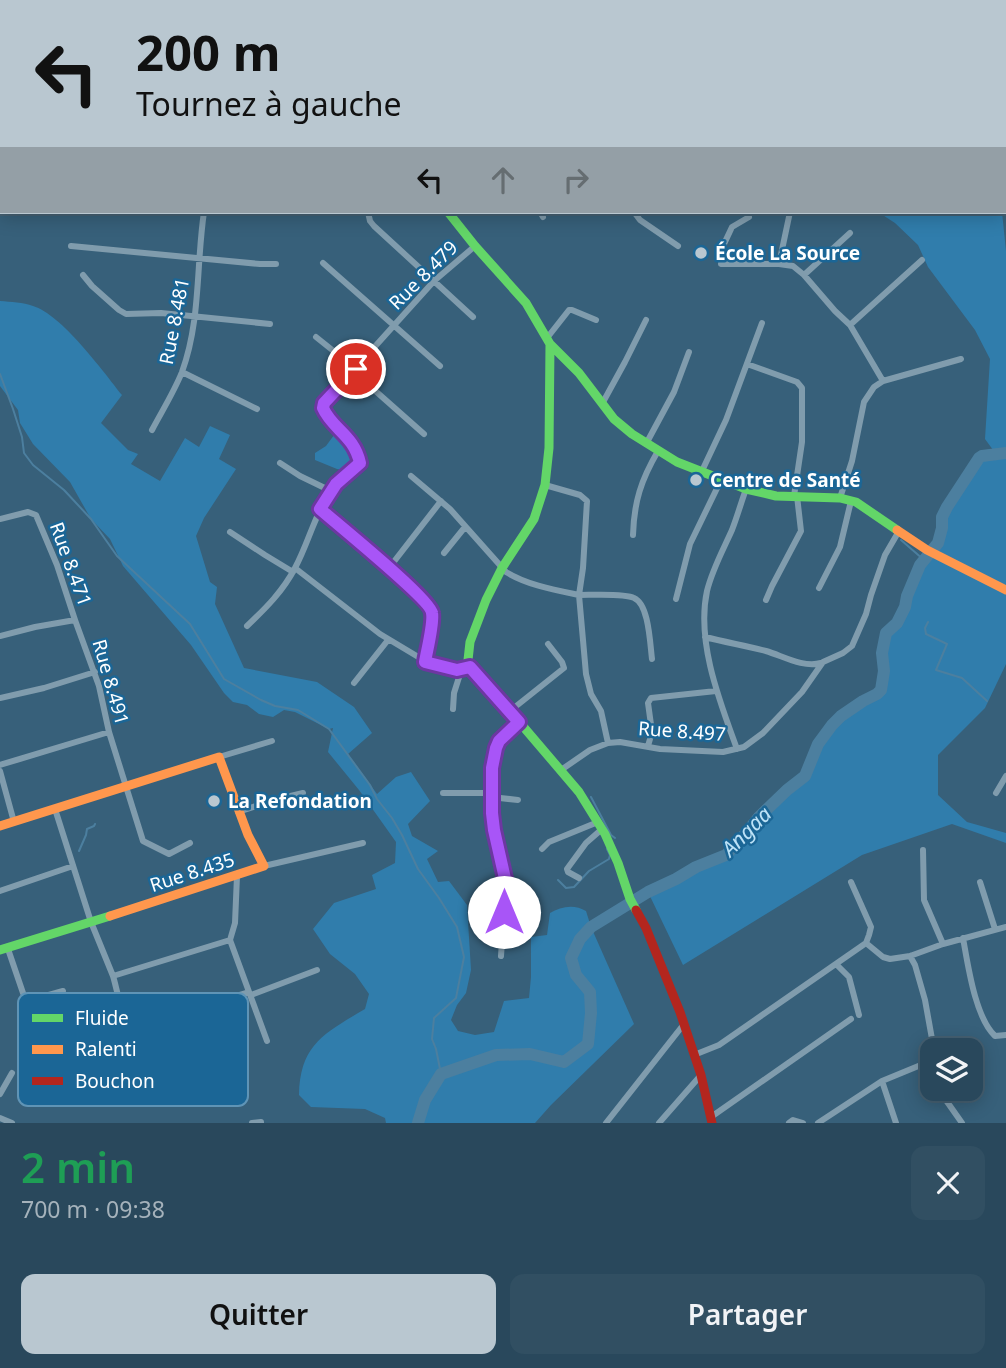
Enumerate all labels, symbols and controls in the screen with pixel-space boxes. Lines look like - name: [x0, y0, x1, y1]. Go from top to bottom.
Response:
- text: 200 m: [136, 19, 281, 85]
- icon: left: [21, 28, 112, 119]
- text: Tournez à gauche: [136, 82, 402, 125]
- icon: left: [411, 161, 449, 199]
- icon: ahead: [484, 161, 522, 199]
- icon: right: [557, 161, 595, 199]
- street label: Rue 8.479: [383, 235, 463, 315]
- place label: École La Source: [715, 240, 860, 266]
- marker: École La Source: [693, 245, 709, 261]
- street label: Rue 8.481: [153, 275, 195, 367]
- pin: [326, 339, 386, 399]
- icon: arrive: [337, 350, 375, 388]
- place label: Centre de Santé: [710, 467, 861, 493]
- marker: Centre de Santé: [688, 472, 704, 488]
- street label: Rue 8.471: [44, 518, 98, 610]
- street label: Rue 8.491: [86, 636, 136, 728]
- street label: Rue 8.497: [637, 715, 727, 747]
- place label: La Refondation: [228, 788, 372, 814]
- marker: La Refondation: [206, 793, 222, 809]
- water label: Angaa: [713, 800, 777, 864]
- street label: Rue 8.435: [146, 846, 238, 898]
- position arrow: [467, 875, 541, 949]
- legend: [18, 993, 248, 1106]
- text: Fluide: [75, 1005, 129, 1031]
- text: Ralenti: [75, 1036, 137, 1062]
- map controls: [920, 1038, 983, 1101]
- button: layers: [920, 1038, 983, 1101]
- text: Bouchon: [75, 1068, 155, 1094]
- text: 2 min: [21, 1138, 135, 1195]
- button: close: [911, 1146, 985, 1220]
- text: 700 m · 09:38: [21, 1193, 165, 1225]
- button: Quitter: [21, 1274, 496, 1354]
- button: Partager: [510, 1274, 985, 1354]

